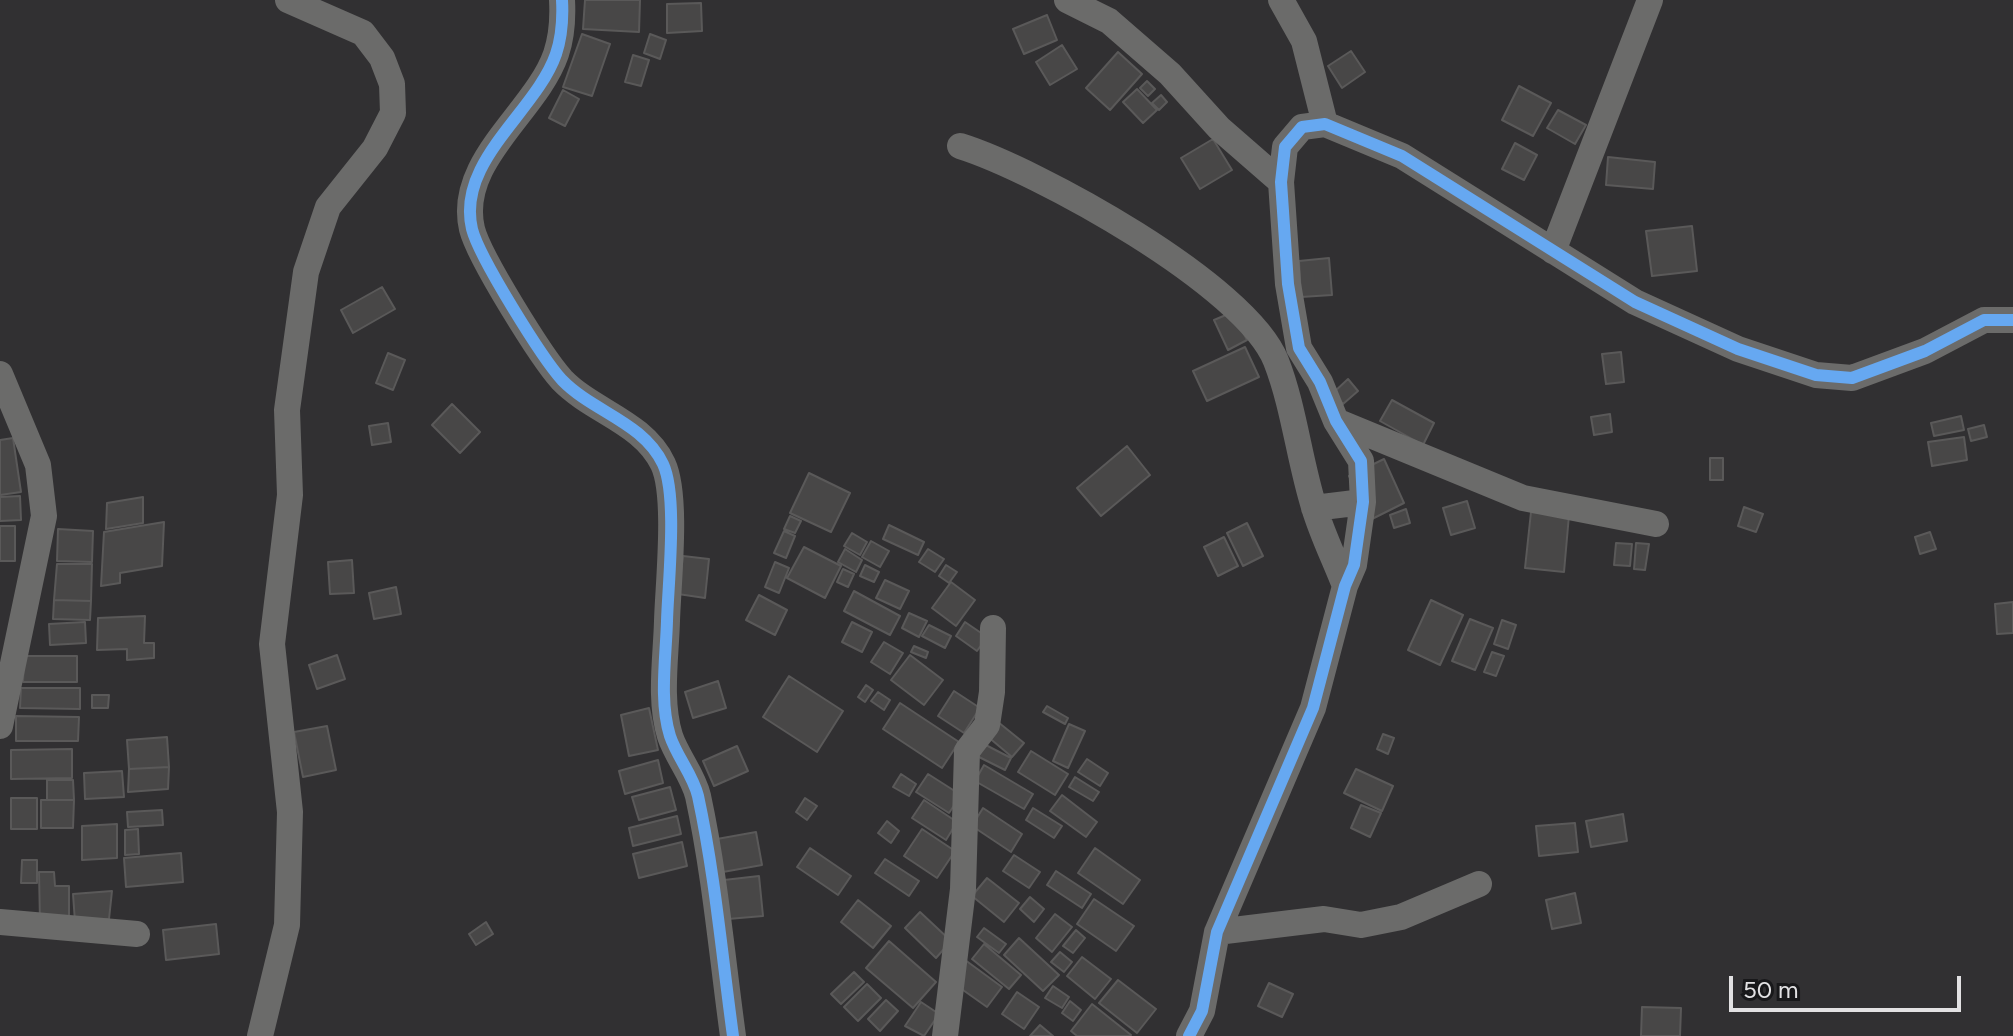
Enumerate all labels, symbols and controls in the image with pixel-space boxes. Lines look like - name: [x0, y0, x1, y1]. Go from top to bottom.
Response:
- scale bar: [1733, 960, 1965, 1010]
- text: 50 m: [1743, 975, 1799, 1004]

